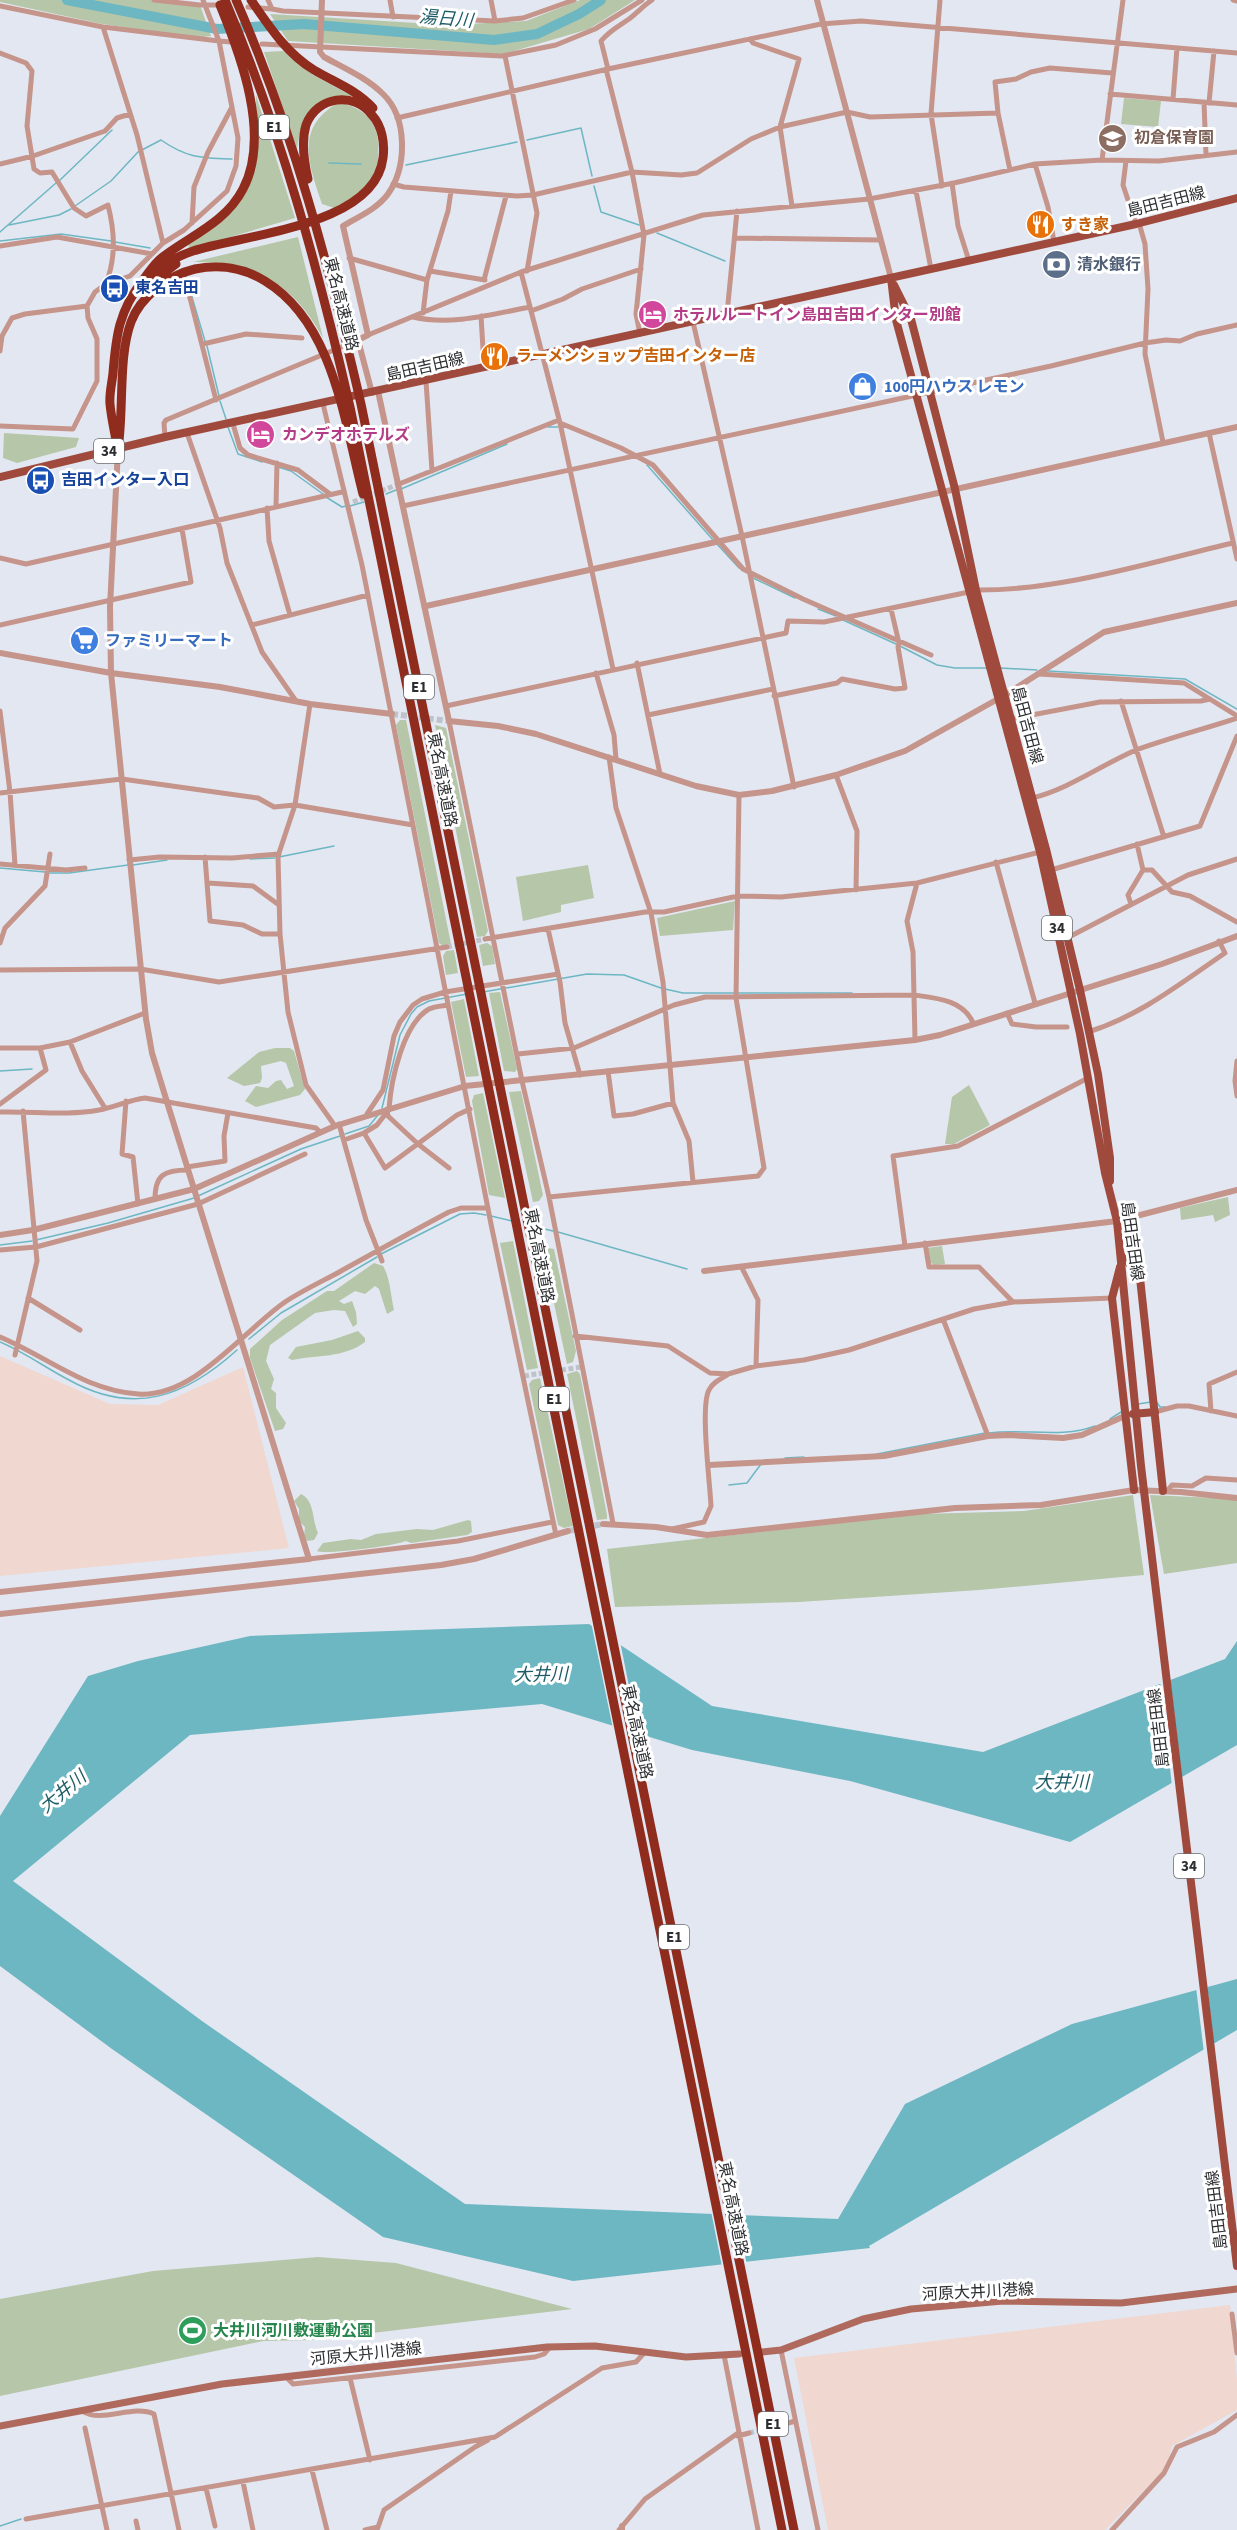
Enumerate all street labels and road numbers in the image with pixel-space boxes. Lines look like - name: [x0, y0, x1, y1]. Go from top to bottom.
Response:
- road number: E1: [259, 115, 289, 139]
- street label: 島田吉田線: [1125, 182, 1207, 222]
- street label: 東名高速道路: [319, 255, 363, 353]
- street label: 島田吉田線: [384, 347, 466, 387]
- road number: 34: [94, 439, 124, 463]
- road number: E1: [404, 675, 434, 699]
- street label: 島田吉田線: [1006, 684, 1048, 766]
- street label: 東名高速道路: [422, 731, 462, 829]
- road number: 34: [1042, 916, 1072, 940]
- street label: 島田吉田線: [1116, 1200, 1148, 1282]
- street label: 東名高速道路: [519, 1207, 559, 1305]
- road number: E1: [539, 1387, 569, 1411]
- street label: 東名高速道路: [616, 1683, 658, 1781]
- street label: 島田吉田線: [1143, 1687, 1175, 1769]
- road number: 34: [1174, 1854, 1204, 1878]
- road number: E1: [659, 1925, 689, 1949]
- street label: 東名高速道路: [713, 2160, 753, 2258]
- street label: 島田吉田線: [1201, 2169, 1233, 2251]
- street label: 河原大井川港線: [921, 2278, 1035, 2306]
- street label: 河原大井川港線: [309, 2337, 423, 2371]
- road number: E1: [758, 2412, 788, 2436]

